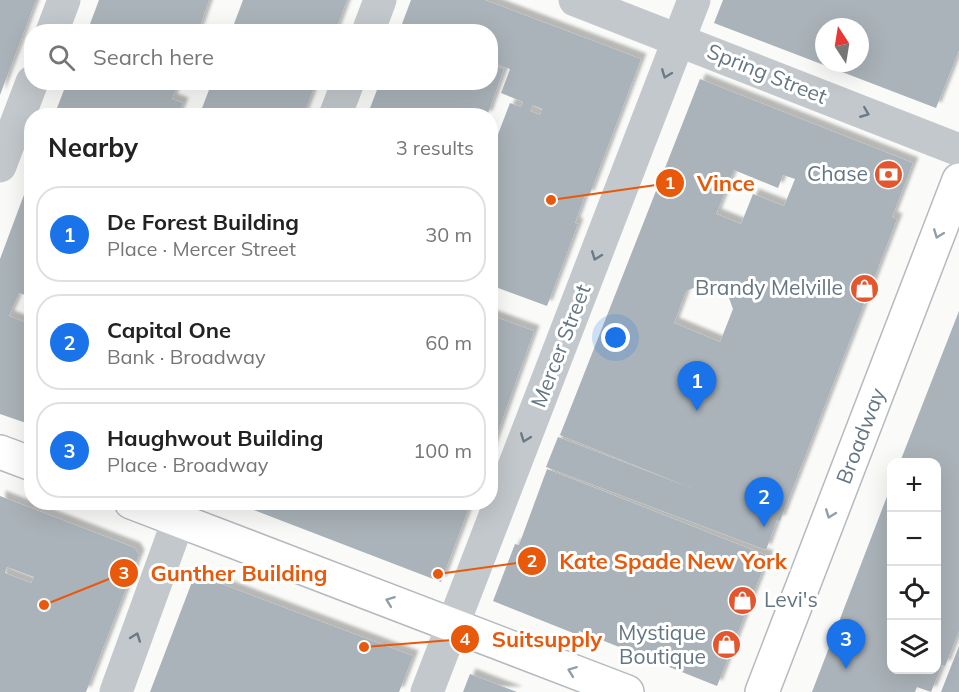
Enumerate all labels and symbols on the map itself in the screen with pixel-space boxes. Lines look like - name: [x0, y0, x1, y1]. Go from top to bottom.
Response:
- north arrow: [815, 18, 869, 72]
- street label: Spring Street: [704, 37, 831, 109]
- one-way arrow: [661, 68, 673, 79]
- one-way arrow: [859, 106, 870, 118]
- bank icon: Chase: [873, 158, 905, 190]
- place label: Chase: [807, 160, 868, 186]
- callout: Vince: [655, 163, 767, 203]
- text: Vince: [696, 169, 755, 197]
- text: 1: [665, 171, 675, 194]
- one-way arrow: [933, 228, 945, 239]
- one-way arrow: [590, 250, 603, 261]
- shop icon: Brandy Melville: [848, 272, 880, 304]
- place label: Brandy Melville: [695, 274, 843, 300]
- street label: Mercer Street: [525, 280, 595, 411]
- your location: [601, 323, 630, 352]
- pin: 1: [678, 362, 716, 411]
- street label: Broadway: [830, 384, 890, 487]
- one-way arrow: [520, 432, 532, 443]
- pin: 2: [744, 478, 783, 527]
- one-way arrow: [825, 509, 838, 519]
- callout: Kate Spade New York: [517, 541, 799, 581]
- text: Kate Spade New York: [559, 547, 788, 575]
- text: 2: [527, 549, 537, 572]
- callout: Gunther Building: [109, 553, 340, 593]
- text: Gunther Building: [150, 559, 328, 587]
- text: 3: [119, 561, 129, 584]
- shop icon: Levi's: [727, 584, 759, 616]
- place label: Levi's: [764, 586, 818, 612]
- one-way arrow: [385, 596, 396, 608]
- callout: Suitsupply: [450, 619, 615, 659]
- place label: Mystique Boutique: [618, 619, 706, 669]
- pin: 3: [826, 620, 866, 669]
- text: Suitsupply: [492, 625, 602, 653]
- text: 4: [460, 627, 471, 650]
- shop icon: Mystique Boutique: [711, 629, 743, 661]
- one-way arrow: [129, 632, 141, 643]
- one-way arrow: [567, 666, 578, 678]

